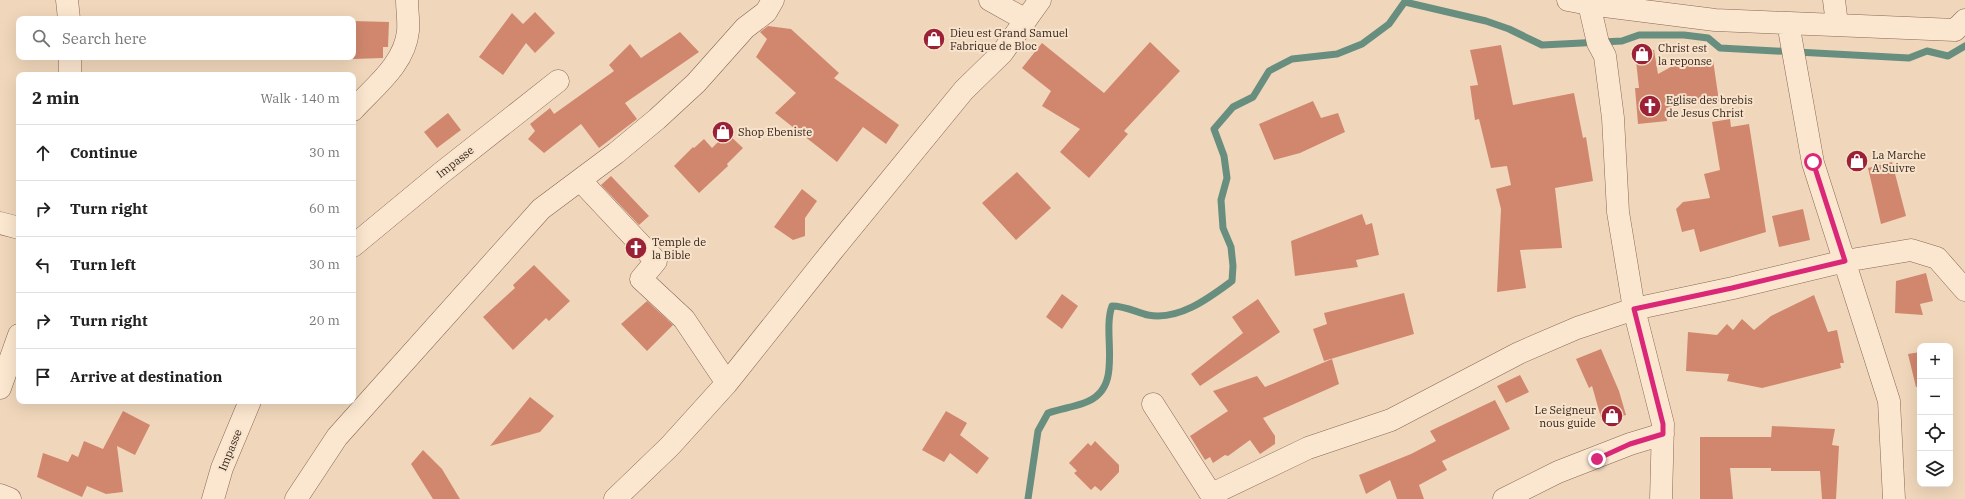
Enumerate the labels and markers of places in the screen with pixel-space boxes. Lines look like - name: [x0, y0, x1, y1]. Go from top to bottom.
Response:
- shop icon: Dieu est Grand Samuel Fabrique de Bloc: [921, 26, 947, 52]
- place label: Dieu est Grand Samuel Fabrique de Bloc: [950, 26, 1068, 53]
- shop icon: Christ est la reponse: [1629, 41, 1655, 67]
- place label: Christ est la reponse: [1658, 41, 1712, 68]
- church icon: Eglise des brebis de Jesus Christ: [1637, 93, 1663, 119]
- place label: Eglise des brebis de Jesus Christ: [1666, 93, 1753, 120]
- shop icon: Shop Ebeniste: [710, 119, 736, 145]
- place label: Shop Ebeniste: [738, 125, 812, 139]
- shop icon: La Marche A Suivre: [1844, 148, 1870, 174]
- place label: La Marche A Suivre: [1872, 148, 1926, 175]
- church icon: Temple de la Bible: [623, 235, 649, 261]
- place label: Temple de la Bible: [652, 235, 706, 262]
- place label: Le Seigneur nous guide: [1535, 403, 1596, 430]
- shop icon: Le Seigneur nous guide: [1599, 403, 1625, 429]

